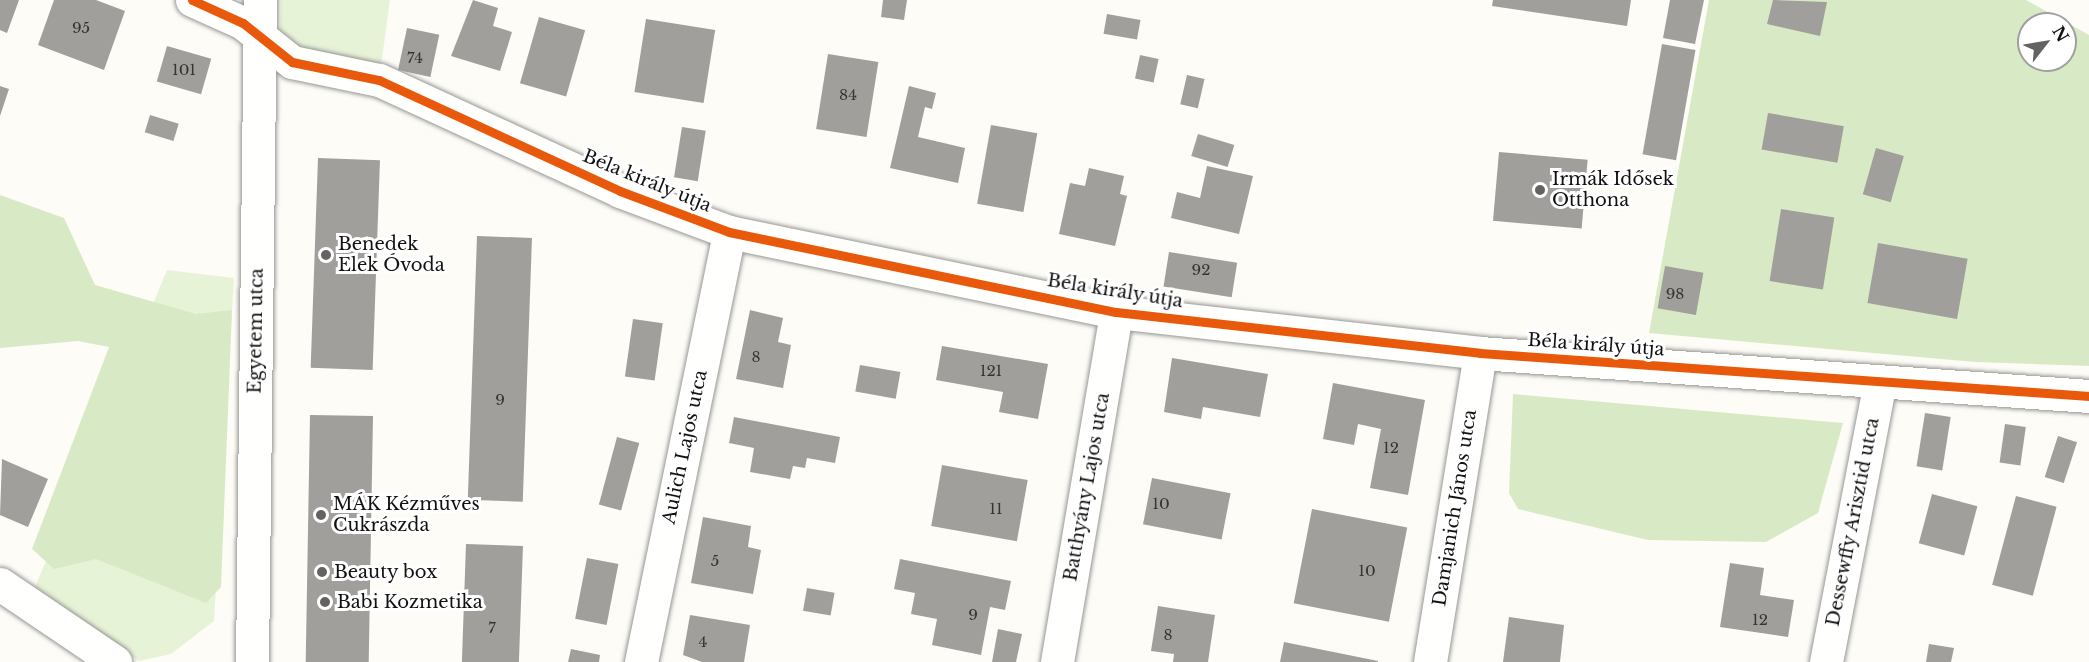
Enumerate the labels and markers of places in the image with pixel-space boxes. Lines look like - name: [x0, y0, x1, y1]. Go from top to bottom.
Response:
- place label: Irmák Idősek Otthona: [1552, 169, 1674, 212]
- marker: Irmák Idősek Otthona: [1533, 183, 1547, 197]
- place label: Benedek Elek Óvoda: [338, 234, 445, 276]
- marker: Benedek Elek Óvoda: [319, 248, 333, 262]
- place label: MÁK Kézműves Cukrászda: [333, 494, 480, 536]
- marker: MÁK Kézműves Cukrászda: [314, 508, 328, 522]
- place label: Beauty box: [334, 561, 438, 583]
- marker: Beauty box: [315, 565, 329, 579]
- place label: Babi Kozmetika: [337, 591, 483, 613]
- marker: Babi Kozmetika: [318, 595, 332, 609]

